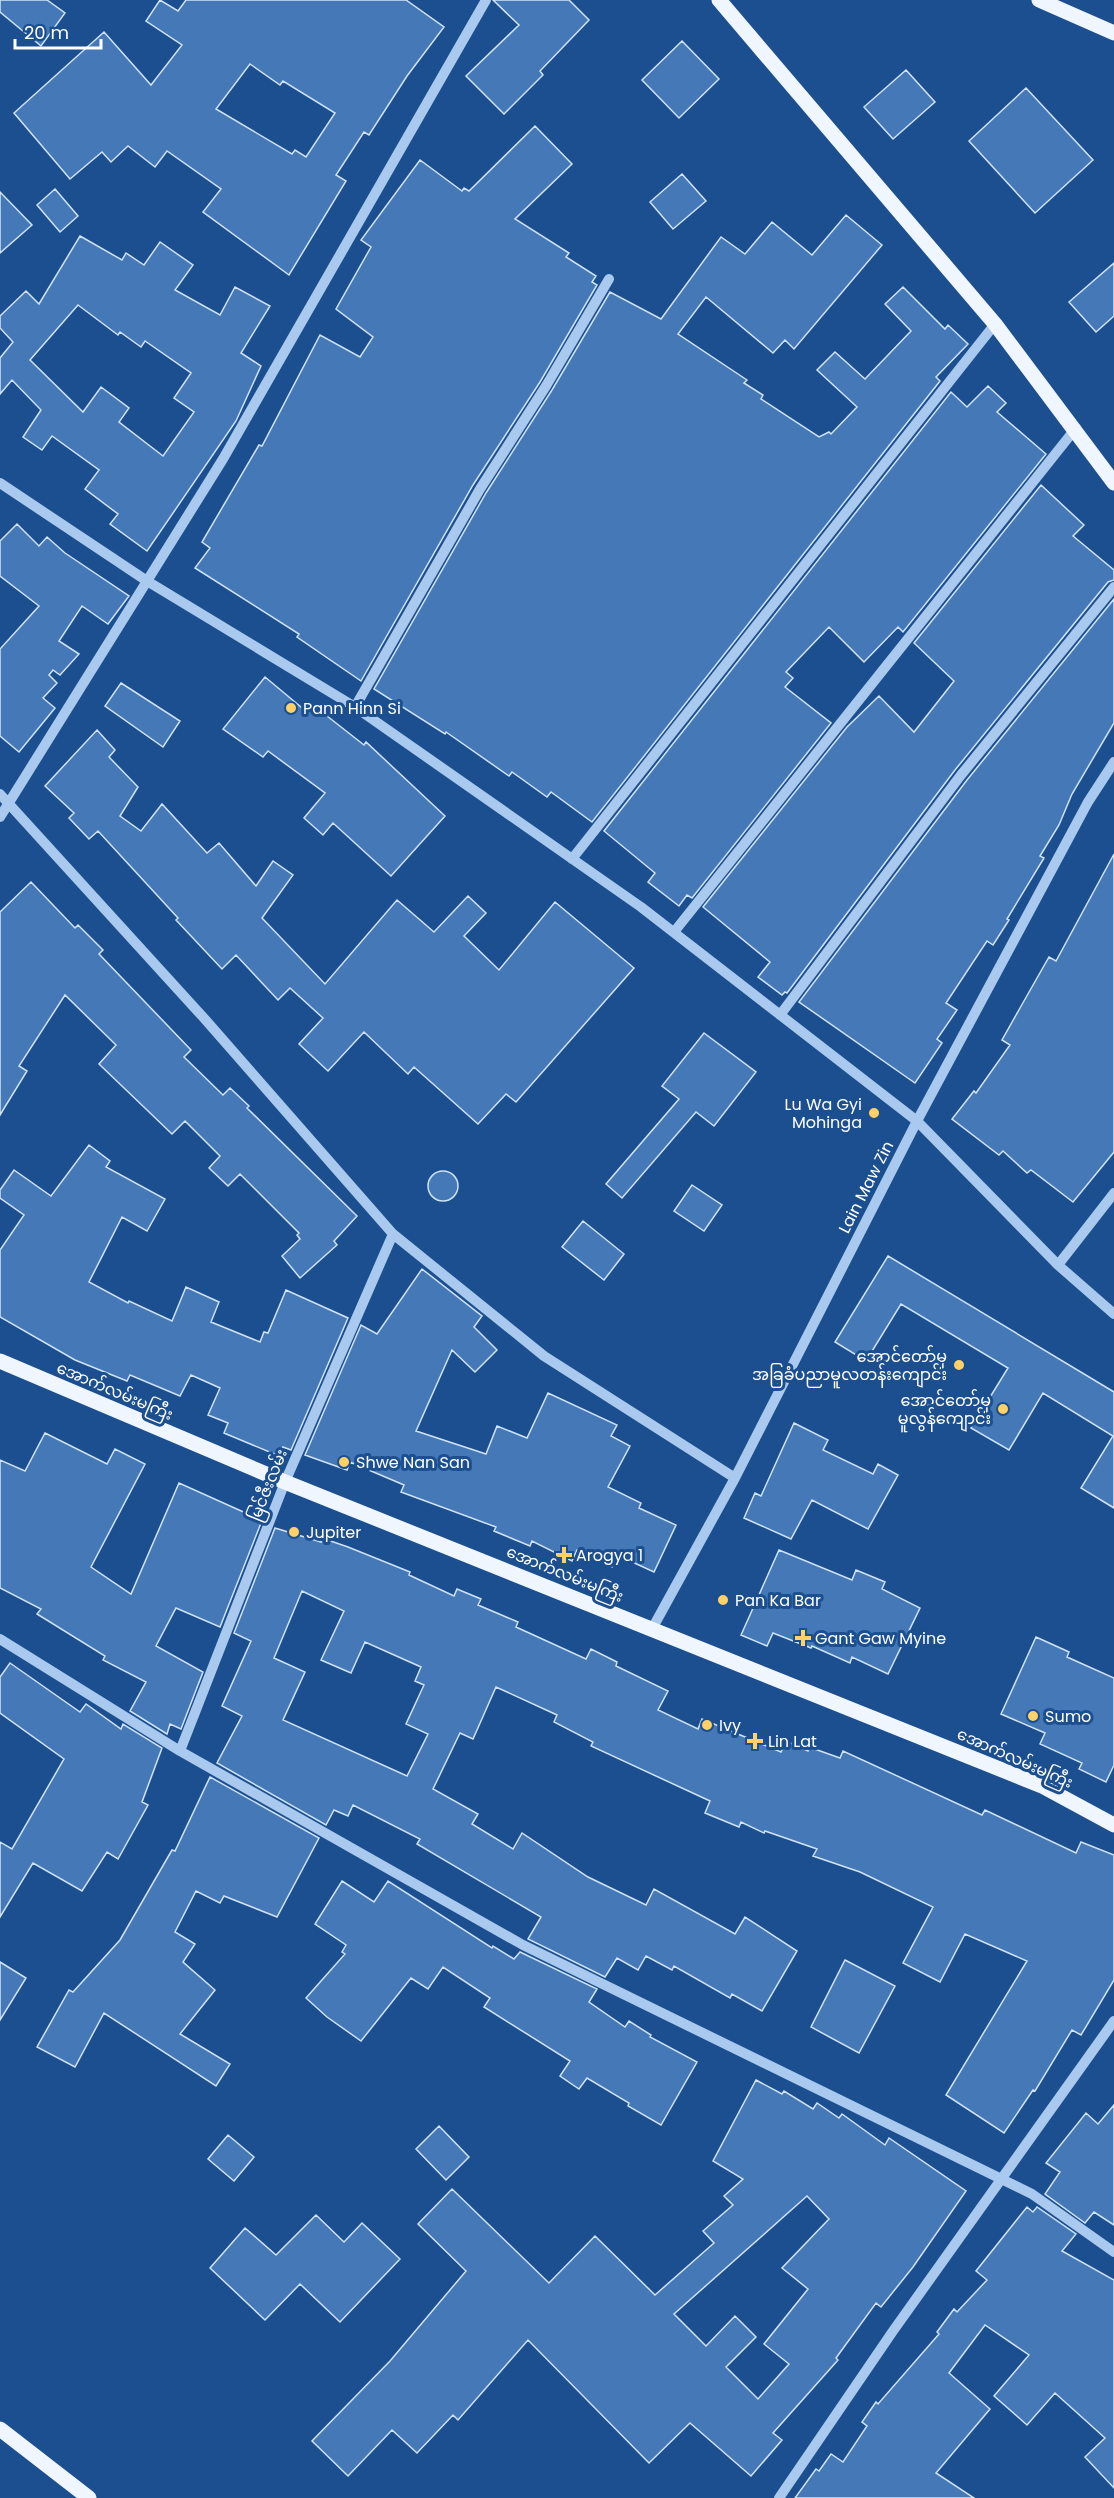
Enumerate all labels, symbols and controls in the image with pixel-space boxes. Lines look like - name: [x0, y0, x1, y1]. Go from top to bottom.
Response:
- scale bar: [15, 12, 100, 50]
- text: 20 m: [24, 20, 69, 45]
- place label: Pann Hinn Si: [303, 697, 401, 720]
- marker: Pann Hinn Si: [284, 701, 298, 715]
- place label: Lu Wa Gyi Mohinga: [784, 1093, 862, 1134]
- marker: Lu Wa Gyi Mohinga: [867, 1106, 881, 1120]
- street label: Lain Maw Zin: [833, 1137, 899, 1237]
- place label: အောင်တော်မူ အခြခံပညာမူလတန်းကျောင်း: [752, 1345, 947, 1389]
- street label: အောက်လမ်းမကြီး: [52, 1356, 177, 1428]
- marker: အောင်တော်မူ အခြခံပညာမူလတန်းကျောင်း: [952, 1358, 966, 1372]
- place label: အောင်တော်မူ မူလွန်ကျောင်း: [898, 1389, 991, 1433]
- marker: အောင်တော်မူ မူလွန်ကျောင်း: [996, 1402, 1010, 1416]
- street label: မြင်ဇီးလမ်း: [243, 1446, 295, 1525]
- place label: Shwe Nan San: [356, 1451, 470, 1474]
- marker: Shwe Nan San: [337, 1455, 351, 1469]
- place label: Jupiter: [306, 1521, 361, 1544]
- marker: Jupiter: [287, 1525, 301, 1539]
- street label: အောက်လမ်းမကြီး: [502, 1540, 627, 1610]
- place label: Arogya 1: [576, 1544, 643, 1567]
- marker: Arogya 1: [557, 1548, 571, 1562]
- place label: Pan Ka Bar: [735, 1589, 821, 1612]
- marker: Pan Ka Bar: [716, 1593, 730, 1607]
- place label: Gant Gaw Myine: [815, 1627, 946, 1650]
- marker: Gant Gaw Myine: [796, 1631, 810, 1645]
- place label: Sumo: [1045, 1705, 1091, 1728]
- marker: Sumo: [1026, 1709, 1040, 1723]
- place label: Ivy: [719, 1714, 741, 1737]
- marker: Ivy: [700, 1718, 714, 1732]
- street label: အောက်လမ်းမကြီး: [953, 1722, 1077, 1796]
- place label: Lin Lat: [768, 1730, 817, 1753]
- marker: Lin Lat: [746, 1732, 764, 1750]

